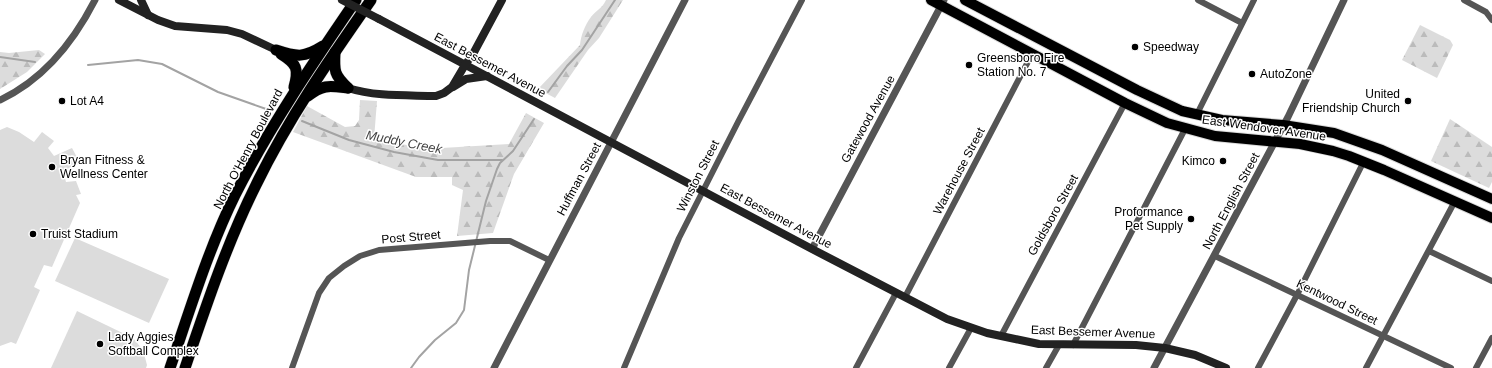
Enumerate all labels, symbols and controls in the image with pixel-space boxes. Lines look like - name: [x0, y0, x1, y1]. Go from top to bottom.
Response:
- street label: East Bessemer Avenue: [432, 30, 549, 101]
- place label: Speedway: [1143, 40, 1199, 54]
- marker: Speedway: [1130, 42, 1140, 52]
- place label: Greensboro Fire Station No. 7: [977, 51, 1065, 79]
- marker: Greensboro Fire Station No. 7: [964, 60, 974, 70]
- place label: AutoZone: [1260, 67, 1312, 81]
- marker: AutoZone: [1247, 69, 1257, 79]
- street label: Gatewood Avenue: [838, 73, 898, 165]
- street label: North O'Henry Boulevard: [210, 87, 286, 211]
- place label: United Friendship Church: [1302, 87, 1400, 115]
- place label: Lot A4: [70, 94, 104, 108]
- marker: Lot A4: [57, 96, 67, 106]
- marker: United Friendship Church: [1403, 96, 1413, 106]
- street label: East Wendover Avenue: [1201, 112, 1327, 144]
- street label: Warehouse Street: [930, 125, 988, 217]
- water label: Muddy Creek: [365, 127, 445, 157]
- street label: Winston Street: [674, 137, 722, 214]
- street label: Huffman Street: [554, 140, 604, 218]
- street label: North English Street: [1200, 150, 1263, 252]
- place label: Bryan Fitness & Wellness Center: [60, 153, 148, 181]
- place label: Kimco: [1182, 154, 1215, 168]
- marker: Kimco: [1218, 156, 1228, 166]
- marker: Bryan Fitness & Wellness Center: [47, 162, 57, 172]
- street label: Goldsboro Street: [1025, 171, 1081, 258]
- street label: East Bessemer Avenue: [718, 181, 835, 252]
- place label: Proformance Pet Supply: [1114, 205, 1183, 233]
- marker: Proformance Pet Supply: [1186, 214, 1196, 224]
- place label: Truist Stadium: [41, 227, 118, 241]
- street label: Post Street: [381, 227, 442, 247]
- marker: Truist Stadium: [28, 229, 38, 239]
- street label: Kentwood Street: [1294, 276, 1381, 328]
- street label: East Bessemer Avenue: [1031, 323, 1156, 341]
- place label: Lady Aggies Softball Complex: [108, 330, 199, 358]
- marker: Lady Aggies Softball Complex: [95, 339, 105, 349]

